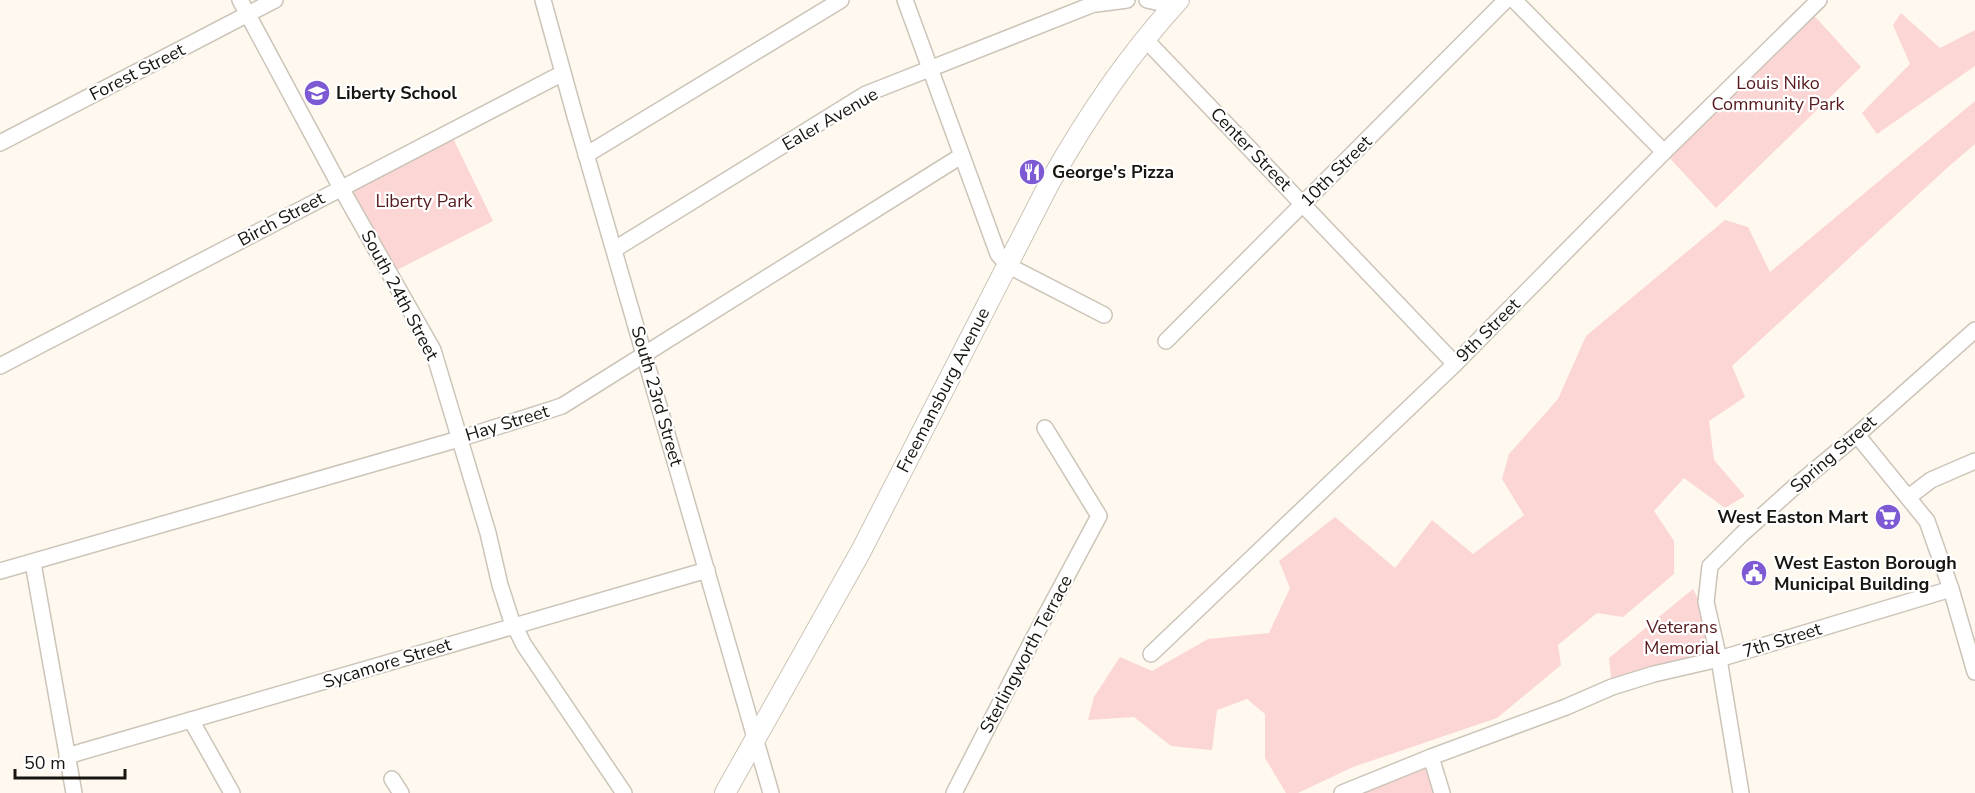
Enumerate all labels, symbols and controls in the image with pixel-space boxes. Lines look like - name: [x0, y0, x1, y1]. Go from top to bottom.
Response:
- street label: Forest Street: [85, 37, 189, 106]
- park label: Louis Niko Community Park: [1711, 71, 1846, 116]
- school or university icon: Liberty School: [302, 78, 332, 108]
- place label: Liberty School: [336, 81, 457, 105]
- street label: Ealer Avenue: [778, 82, 882, 156]
- street label: Center Street: [1205, 102, 1297, 196]
- street label: 10th Street: [1295, 130, 1377, 212]
- restaurant icon: George's Pizza: [1017, 157, 1047, 187]
- place label: George's Pizza: [1052, 160, 1174, 184]
- street label: Birch Street: [233, 186, 329, 252]
- park label: Liberty Park: [375, 189, 474, 213]
- street label: South 24th Street: [356, 226, 445, 365]
- street label: 9th Street: [1451, 292, 1526, 367]
- street label: Freemansburg Avenue: [891, 303, 995, 477]
- street label: South 23rd Street: [626, 323, 689, 469]
- street label: Hay Street: [462, 399, 552, 447]
- street label: Spring Street: [1785, 409, 1882, 498]
- supermarket icon: West Easton Mart: [1873, 502, 1903, 532]
- place label: West Easton Mart: [1717, 505, 1868, 529]
- place label: West Easton Borough Municipal Building: [1774, 551, 1957, 596]
- public building icon: West Easton Borough Municipal Building: [1739, 558, 1769, 588]
- street label: Sterlingworth Terrace: [974, 571, 1078, 737]
- park label: Veterans Memorial: [1644, 615, 1721, 660]
- street label: 7th Street: [1740, 616, 1825, 663]
- street label: Sycamore Street: [320, 632, 455, 694]
- scale bar: [15, 742, 124, 780]
- text: 50 m: [24, 751, 66, 775]

